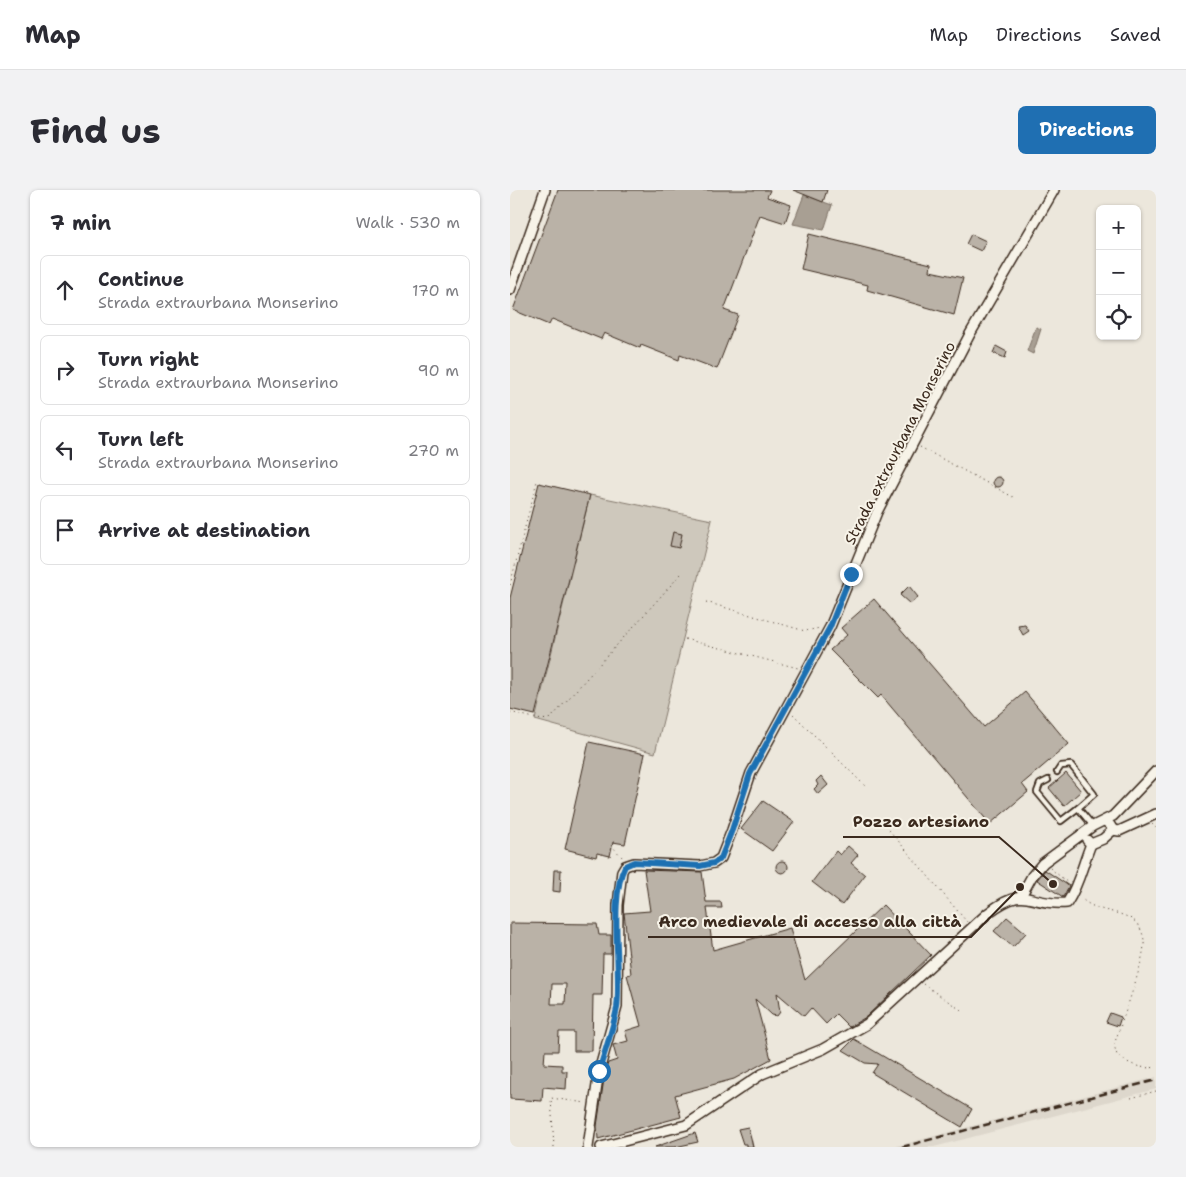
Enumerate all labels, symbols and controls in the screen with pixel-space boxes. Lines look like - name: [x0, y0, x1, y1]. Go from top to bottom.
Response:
- text: Map: [25, 19, 81, 51]
- text: Map: [930, 23, 968, 47]
- text: Directions: [996, 23, 1082, 47]
- text: Saved: [1110, 23, 1161, 47]
- button: Directions: [1018, 106, 1156, 154]
- text: Find us: [30, 107, 161, 154]
- map controls: [1096, 205, 1141, 340]
- button: +: [1096, 205, 1141, 250]
- text: 7 min: [50, 209, 111, 237]
- text: Walk · 530 m: [356, 212, 460, 233]
- button: −: [1096, 250, 1141, 295]
- text: Continue: [98, 267, 184, 292]
- icon: ahead: [51, 276, 79, 304]
- text: 170 m: [412, 280, 459, 301]
- text: Strada extraurbana Monserino: [98, 292, 338, 313]
- button: locate: [1096, 295, 1141, 340]
- street label: Strada extraurbana Monserino: [840, 338, 960, 548]
- text: Turn right: [98, 347, 199, 372]
- icon: right: [51, 356, 79, 384]
- text: 90 m: [418, 360, 459, 381]
- text: Strada extraurbana Monserino: [98, 372, 338, 393]
- text: Turn left: [98, 427, 184, 452]
- icon: left: [51, 436, 79, 464]
- text: 270 m: [408, 440, 459, 461]
- text: Strada extraurbana Monserino: [98, 452, 338, 473]
- icon: arrive: [51, 516, 79, 544]
- text: Arrive at destination: [98, 518, 310, 543]
- route end: [840, 563, 863, 586]
- callout: Pozzo artesiano: [843, 806, 999, 837]
- text: Pozzo artesiano: [853, 811, 989, 832]
- callout: Arco medievale di accesso alla città: [648, 906, 971, 937]
- text: Arco medievale di accesso alla città: [659, 911, 962, 932]
- route start: [588, 1060, 611, 1083]

